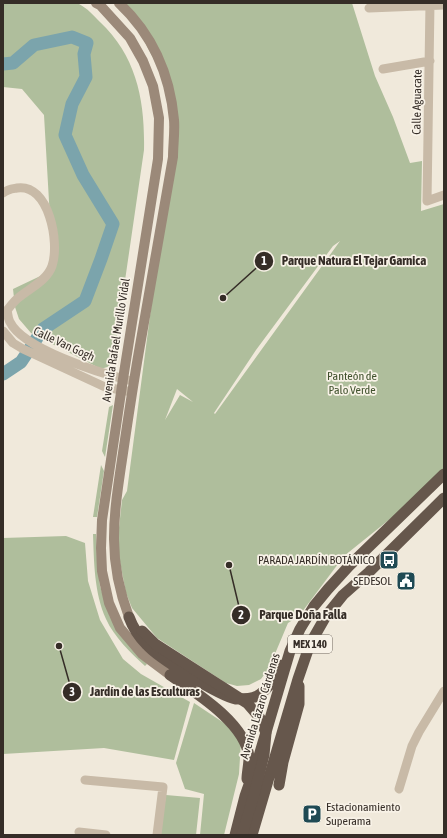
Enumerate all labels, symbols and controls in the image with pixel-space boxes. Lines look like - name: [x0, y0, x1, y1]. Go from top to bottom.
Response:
- street label: Calle Aguacate: [409, 69, 425, 135]
- callout: Parque Natura El Tejar Garnica: [254, 248, 435, 273]
- text: Parque Natura El Tejar Garnica: [282, 253, 426, 268]
- text: 1: [261, 254, 267, 268]
- street label: Avenida Rafael Murillo Vidal: [99, 276, 133, 403]
- street label: Calle Van Gogh: [31, 324, 97, 364]
- park label: Panteón de Palo Verde: [327, 369, 377, 397]
- bus stop icon: PARADA JARDÍN BOTÁNICO: [378, 549, 400, 571]
- place label: PARADA JARDÍN BOTÁNICO: [258, 553, 375, 567]
- public building icon: SEDESOL: [395, 570, 417, 592]
- place label: SEDESOL: [353, 574, 392, 588]
- callout: Parque Doña Falla: [231, 602, 354, 627]
- text: Parque Doña Falla: [259, 607, 347, 622]
- text: 2: [238, 608, 244, 622]
- road number: MEX 140: [288, 635, 332, 653]
- street label: Avenida Lázaro Cárdenas: [237, 651, 283, 761]
- callout: Jardín de las Esculturas: [62, 679, 208, 704]
- text: Jardín de las Esculturas: [89, 684, 200, 699]
- text: 3: [69, 685, 75, 699]
- place label: Estacionamiento Superama: [326, 800, 401, 828]
- parking icon: Estacionamiento Superama: [301, 803, 323, 825]

